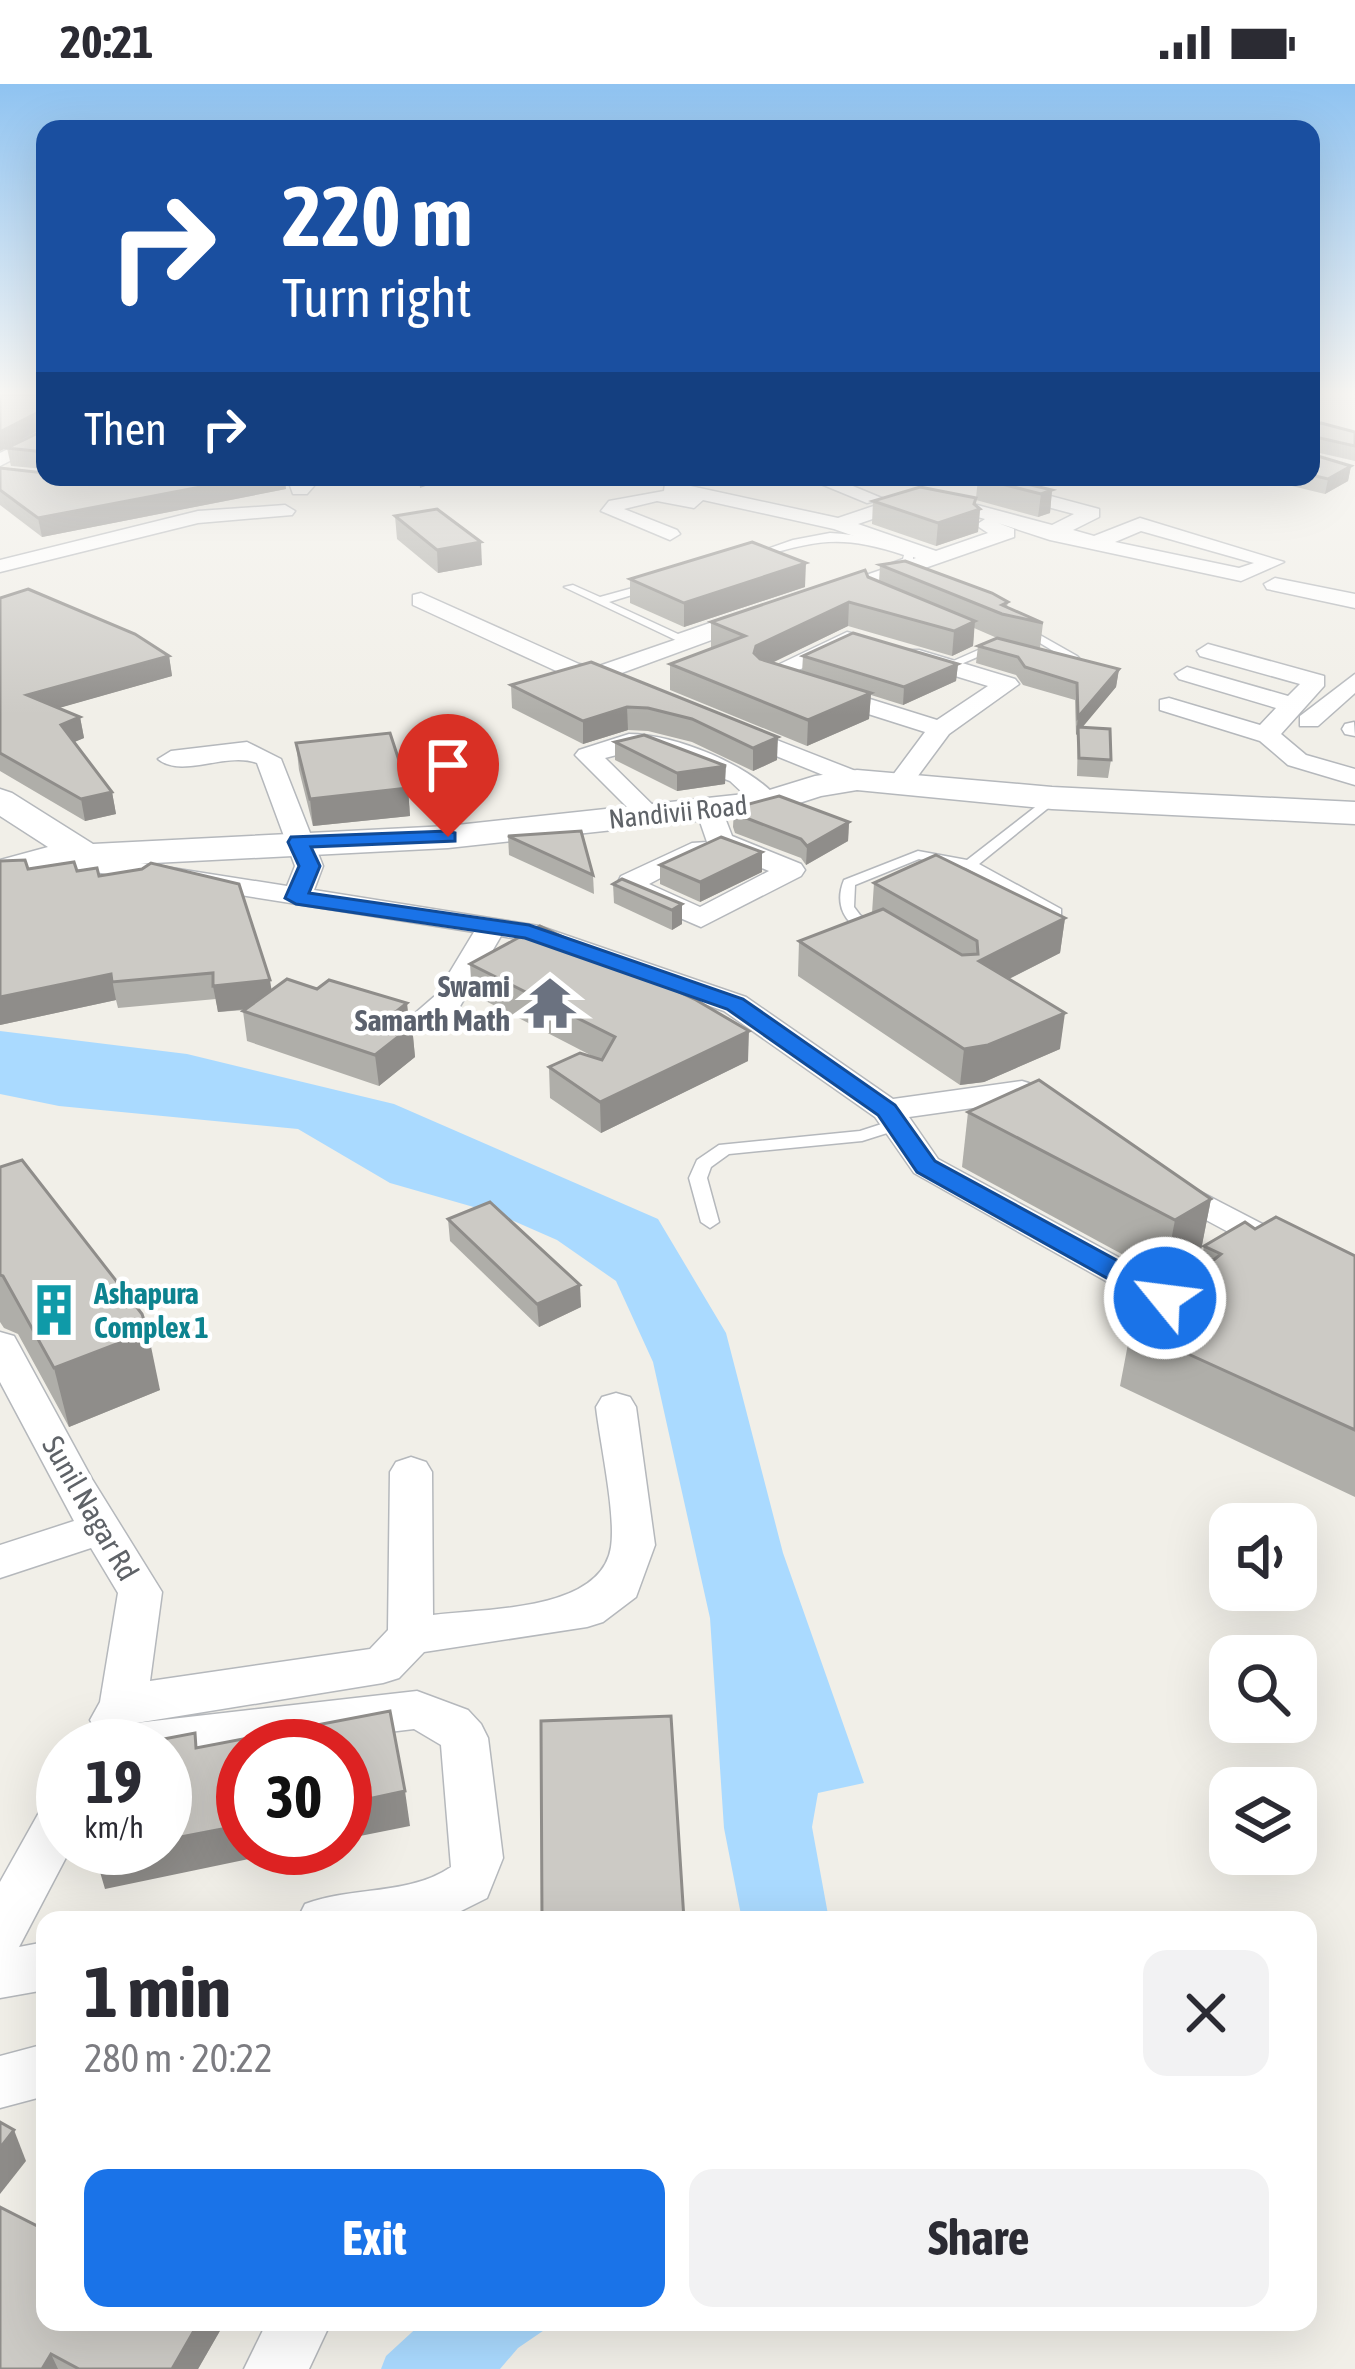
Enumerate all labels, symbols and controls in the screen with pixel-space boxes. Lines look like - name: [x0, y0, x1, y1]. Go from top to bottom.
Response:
- text: 20:21: [60, 16, 154, 68]
- icon: right: [84, 168, 240, 324]
- text: 220 m: [282, 168, 472, 264]
- text: Turn right: [282, 267, 472, 328]
- icon: right: [191, 396, 257, 462]
- text: Then: [84, 403, 167, 455]
- pin: [397, 714, 499, 837]
- icon: arrive: [415, 732, 481, 798]
- street label: Nandivii Road: [607, 789, 749, 835]
- place label: Swami Samarth Math: [355, 969, 510, 1037]
- temple icon: Swami Samarth Math: [521, 974, 579, 1032]
- position arrow: [1102, 1235, 1228, 1361]
- place label: Ashapura Complex 1: [93, 1276, 209, 1344]
- building icon: Ashapura Complex 1: [25, 1281, 83, 1339]
- street label: Sunil Nagar Rd: [36, 1430, 146, 1586]
- map controls: [1209, 1503, 1317, 1875]
- button: sound: [1209, 1503, 1317, 1611]
- button: search: [1209, 1635, 1317, 1743]
- speed limit sign: 30: [216, 1719, 372, 1875]
- text: 19: [86, 1747, 142, 1816]
- button: layers: [1209, 1767, 1317, 1875]
- text: km/h: [84, 1810, 144, 1844]
- text: 1 min: [84, 1950, 231, 2032]
- button: close: [1143, 1950, 1269, 2076]
- text: 280 m · 20:22: [84, 2036, 273, 2080]
- button: Exit: [84, 2169, 665, 2307]
- button: Share: [689, 2169, 1269, 2307]

